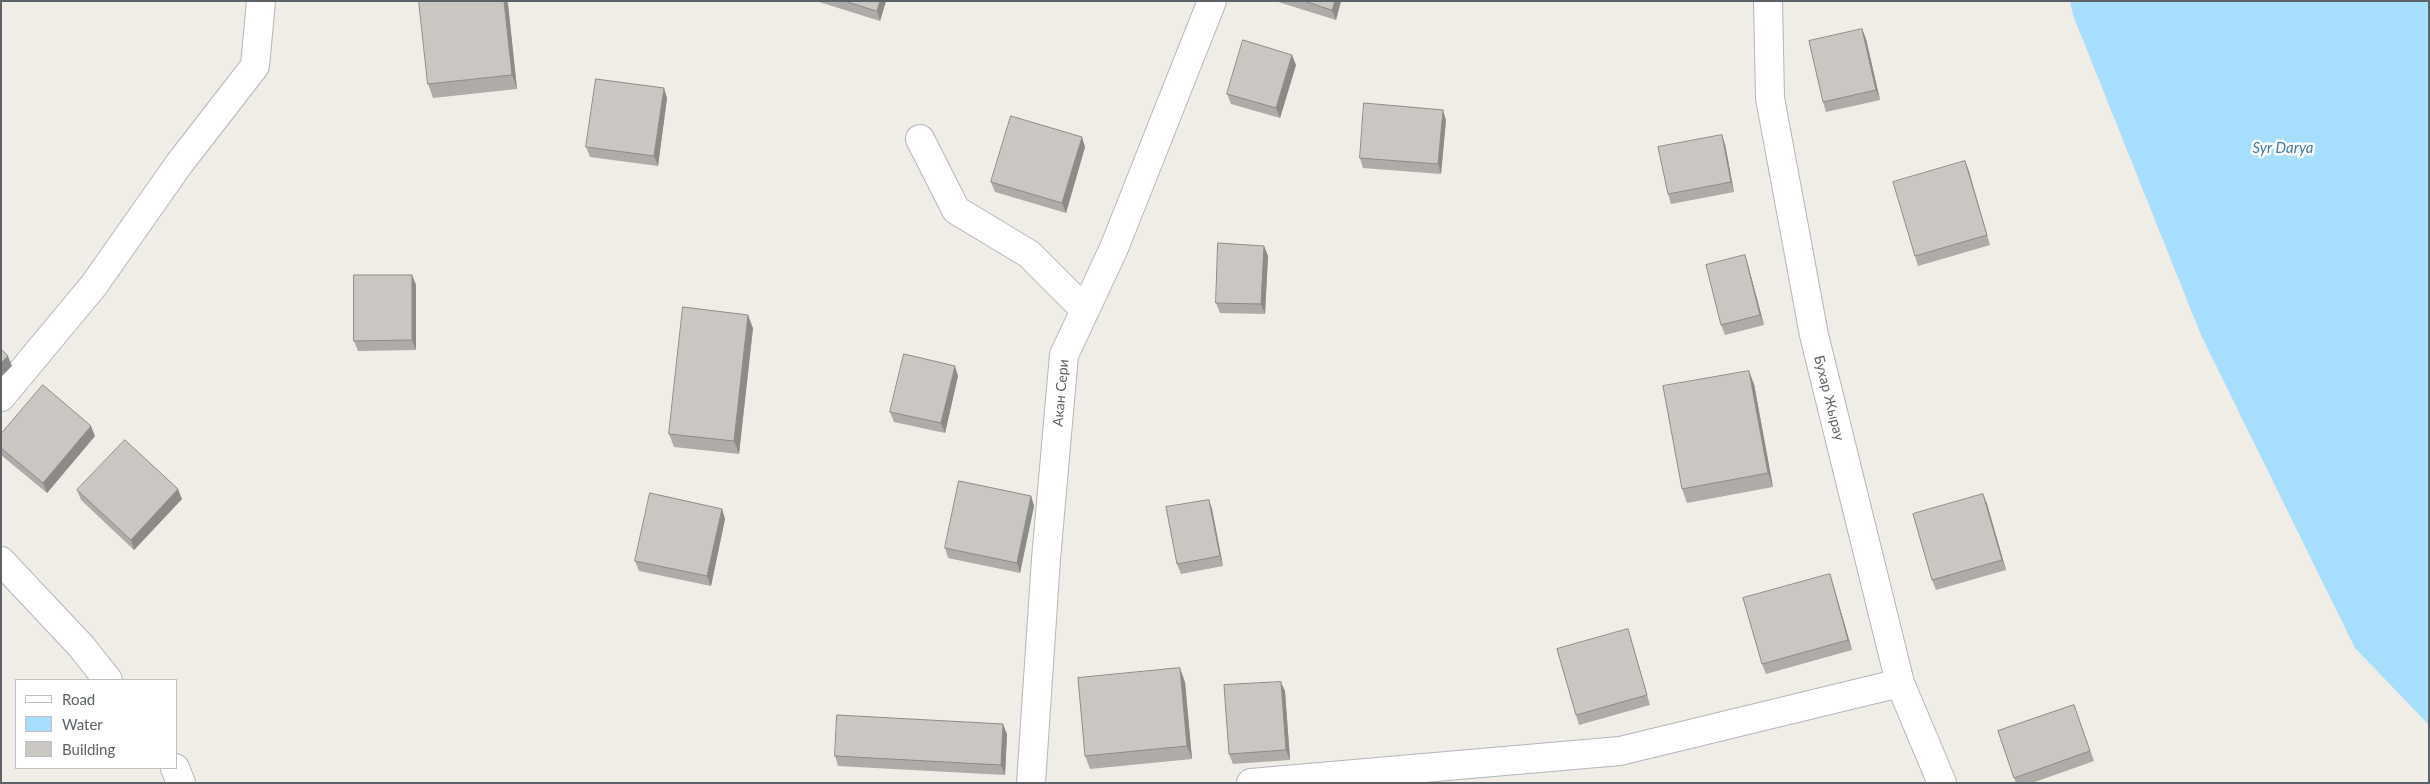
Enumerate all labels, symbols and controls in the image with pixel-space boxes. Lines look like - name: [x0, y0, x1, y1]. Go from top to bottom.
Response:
- water label: Syr Darya: [2253, 139, 2313, 157]
- street label: Бухар Жырау: [1810, 354, 1848, 442]
- street label: Акан Сери: [1050, 359, 1072, 427]
- legend: [15, 679, 178, 769]
- text: Road: [62, 690, 95, 708]
- text: Water: [62, 715, 103, 733]
- text: Building: [62, 740, 115, 758]

